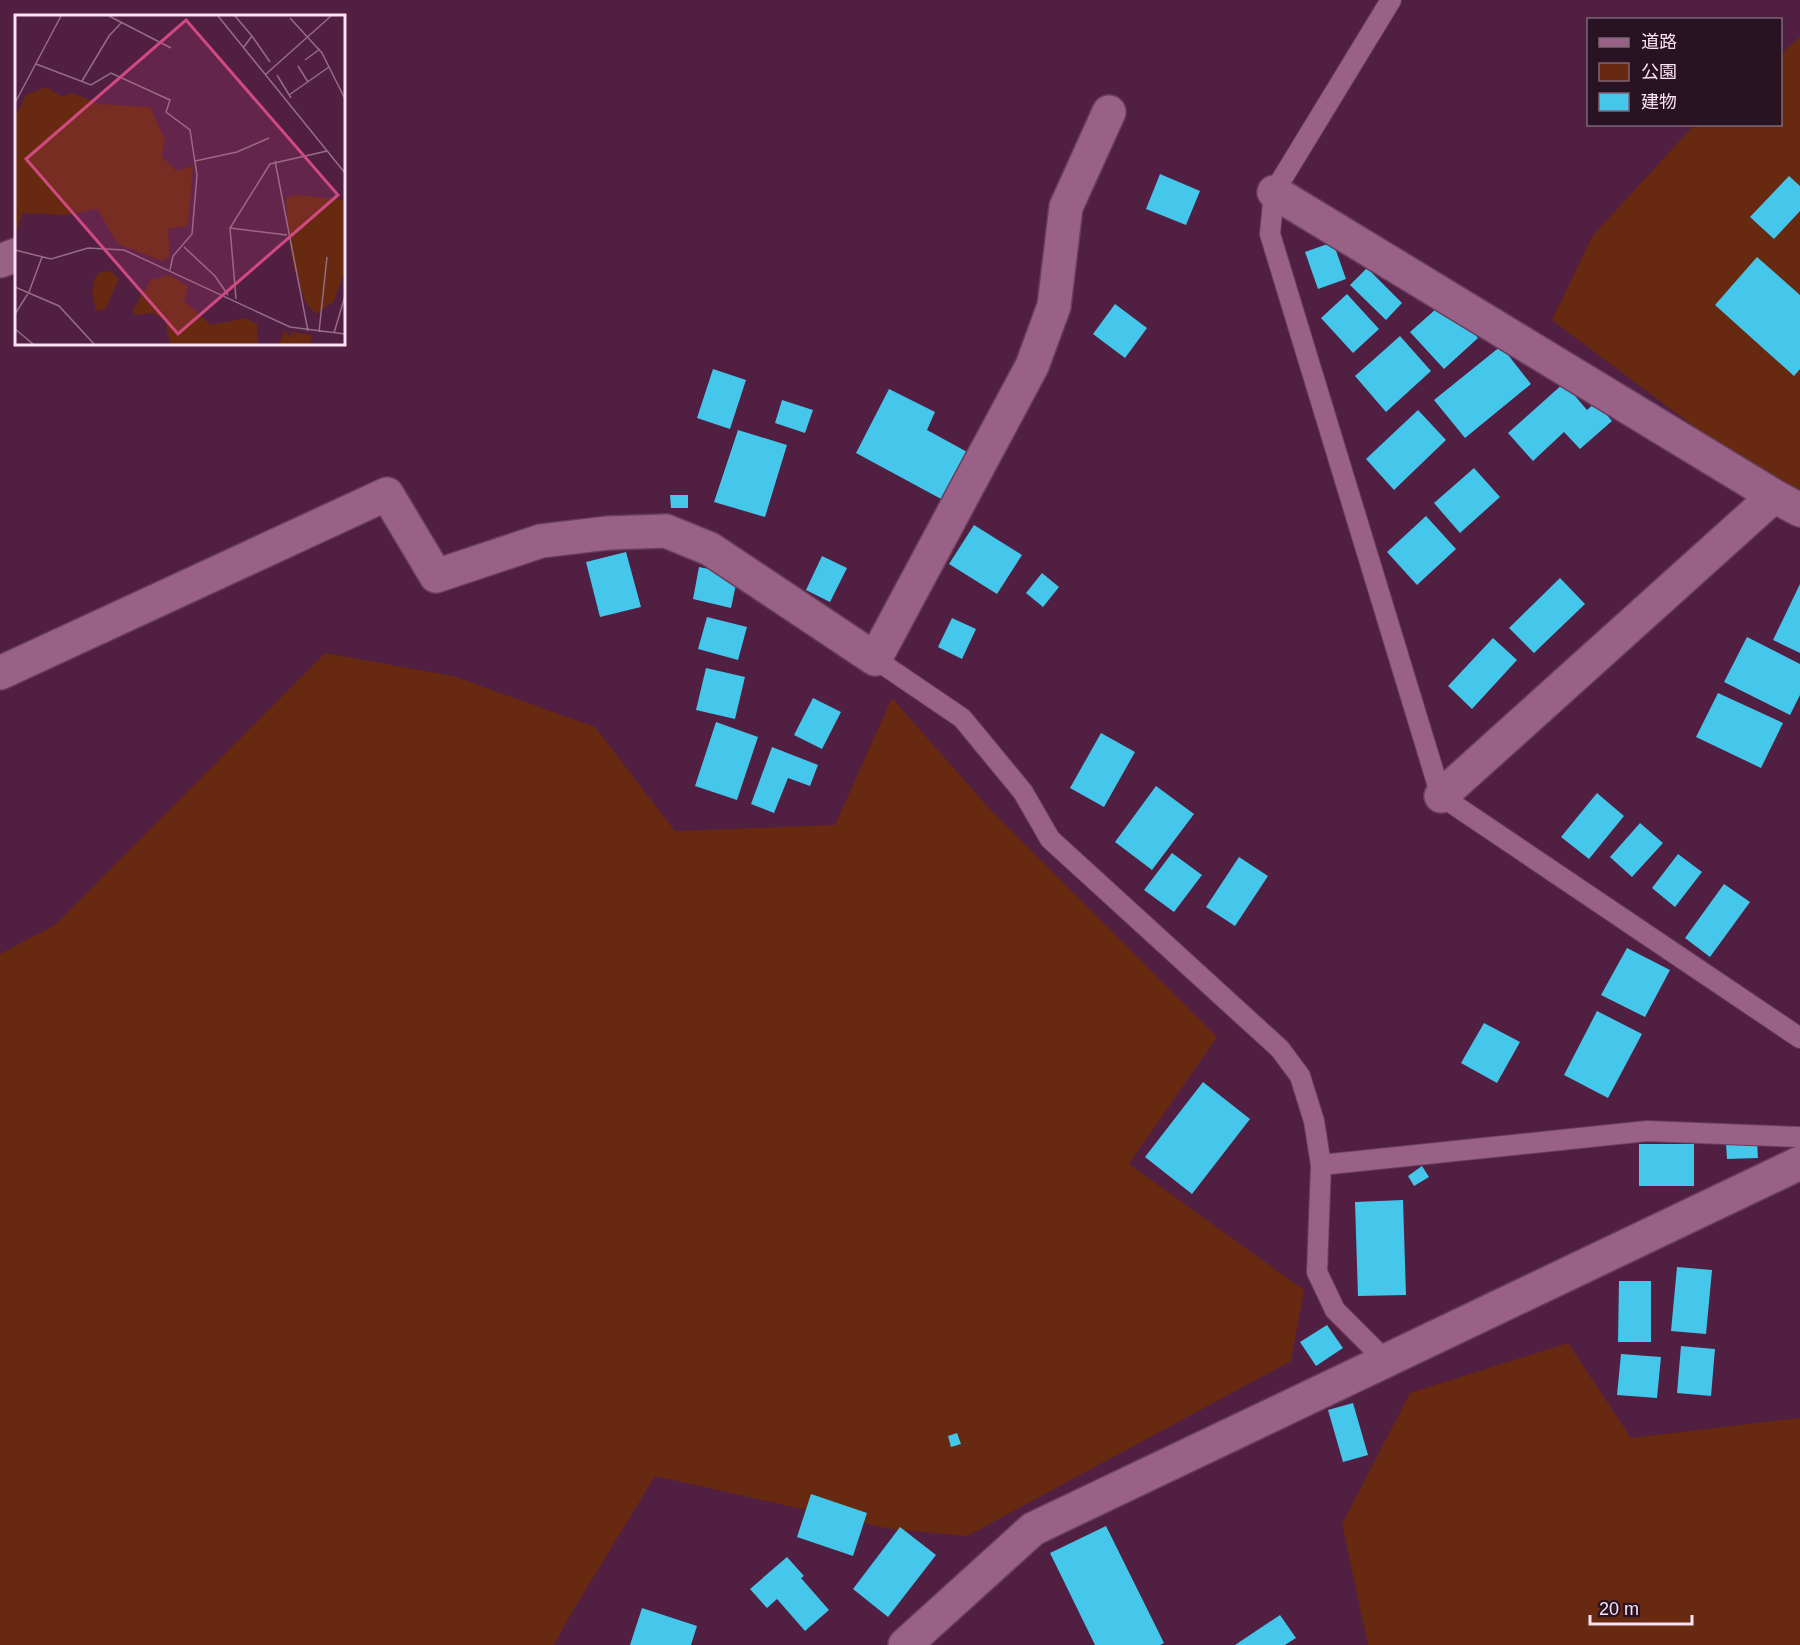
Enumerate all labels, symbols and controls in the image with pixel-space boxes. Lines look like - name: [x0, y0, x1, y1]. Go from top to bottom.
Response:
- inset map: [15, 15, 345, 345]
- legend: [1587, 18, 1782, 126]
- text: 道路: [1641, 32, 1677, 52]
- text: 公園: [1641, 62, 1677, 82]
- text: 建物: [1641, 92, 1677, 112]
- scale bar: [1590, 1588, 1692, 1626]
- text: 20 m: [1599, 1599, 1639, 1619]

